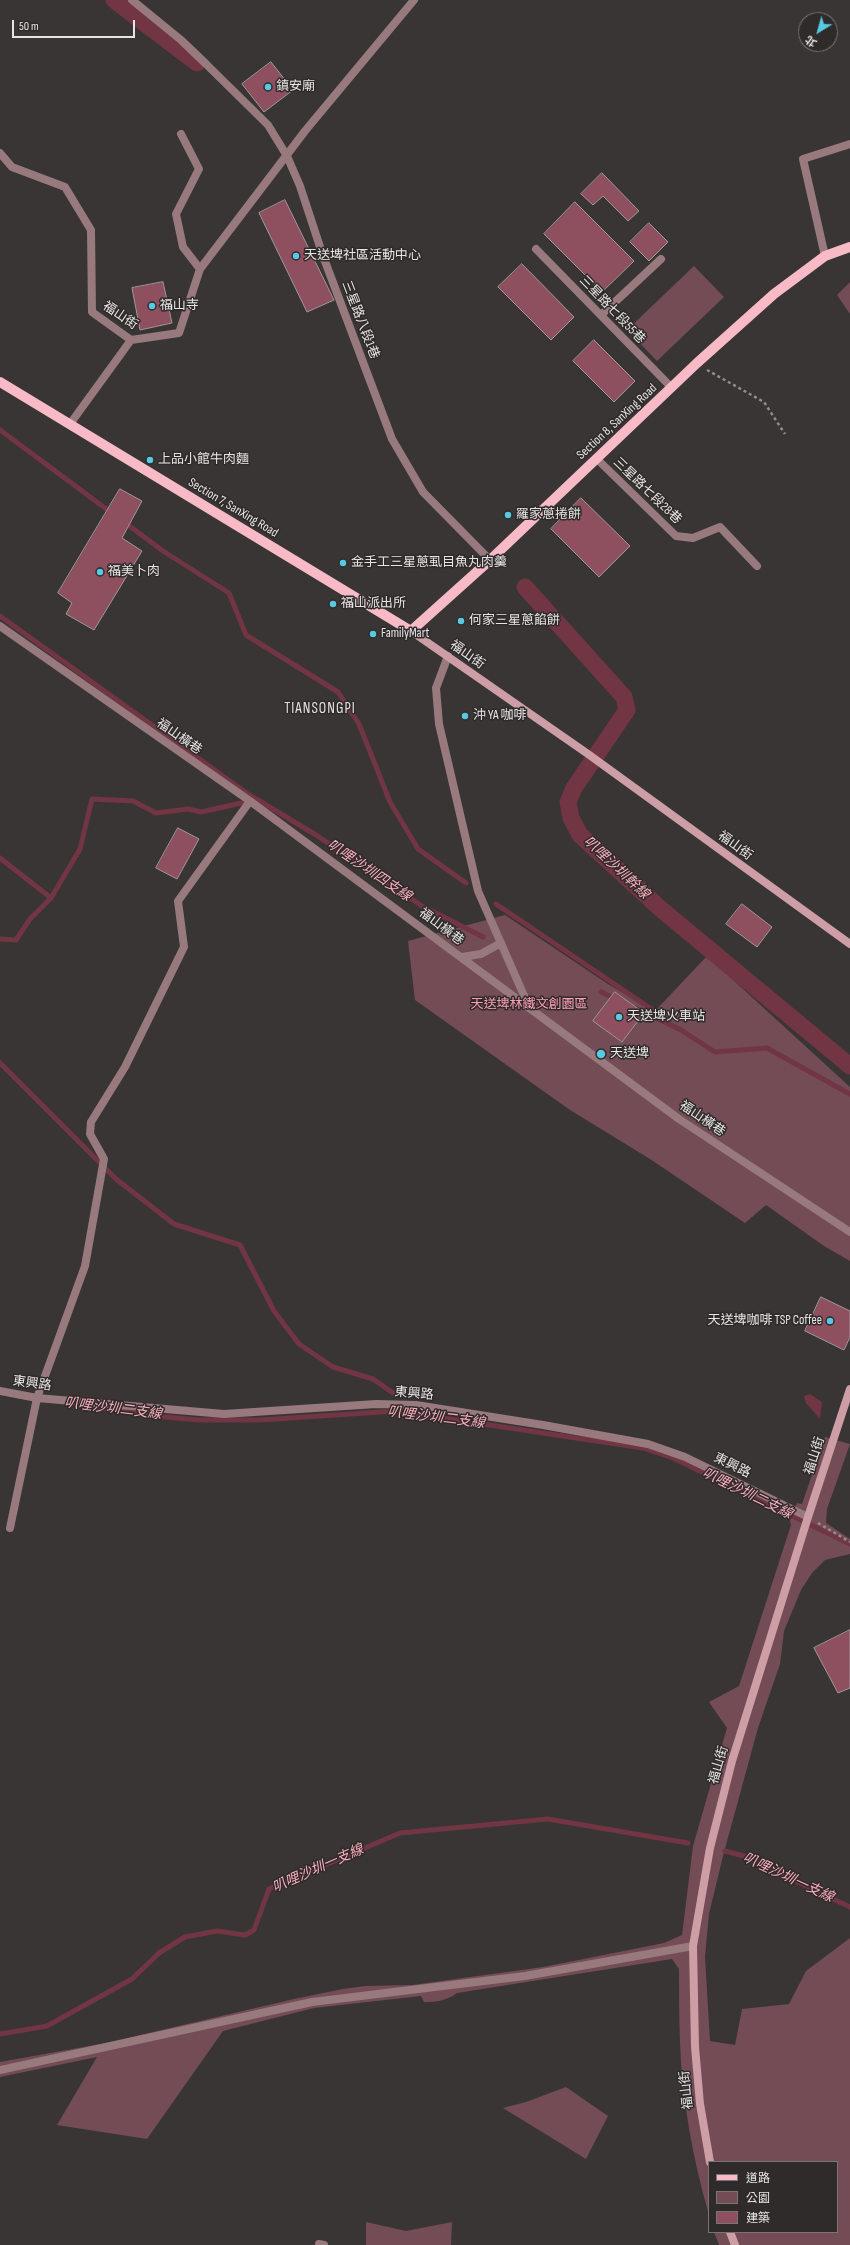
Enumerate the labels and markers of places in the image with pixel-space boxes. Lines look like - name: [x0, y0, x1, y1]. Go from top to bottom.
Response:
- place label: 鎮安廟: [276, 79, 315, 95]
- marker: 鎮安廟: [263, 82, 273, 92]
- place label: 天送埤社區活動中心: [304, 248, 421, 264]
- marker: 天送埤社區活動中心: [291, 251, 301, 261]
- place label: 福山寺: [160, 298, 199, 314]
- marker: 福山寺: [147, 301, 157, 311]
- place label: 上品小館牛肉麵: [158, 452, 249, 468]
- marker: 上品小館牛肉麵: [145, 455, 155, 465]
- place label: 羅家蔥捲餅: [516, 507, 581, 523]
- marker: 羅家蔥捲餅: [503, 510, 513, 520]
- place label: 金手工三星蔥虱目魚丸肉羹: [351, 555, 507, 571]
- marker: 金手工三星蔥虱目魚丸肉羹: [338, 558, 348, 568]
- place label: 福美卜肉: [108, 564, 160, 580]
- marker: 福美卜肉: [95, 567, 105, 577]
- place label: 福山派出所: [341, 596, 406, 612]
- marker: 福山派出所: [328, 599, 338, 609]
- place label: 何家三星蔥餡餅: [469, 613, 560, 629]
- marker: 何家三星蔥餡餅: [456, 616, 466, 626]
- place label: FamilyMart: [381, 626, 429, 642]
- marker: FamilyMart: [368, 629, 378, 639]
- place label: 沖 YA 咖啡: [473, 708, 527, 724]
- marker: 沖 YA 咖啡: [460, 711, 470, 721]
- place label: 天送埤火車站: [627, 1009, 705, 1025]
- marker: 天送埤火車站: [614, 1012, 624, 1022]
- place label: 天送埤: [610, 1046, 649, 1062]
- marker: 天送埤: [595, 1048, 607, 1060]
- place label: 天送埤咖啡 TSP Coffee: [707, 1313, 822, 1329]
- marker: 天送埤咖啡 TSP Coffee: [825, 1316, 835, 1326]

